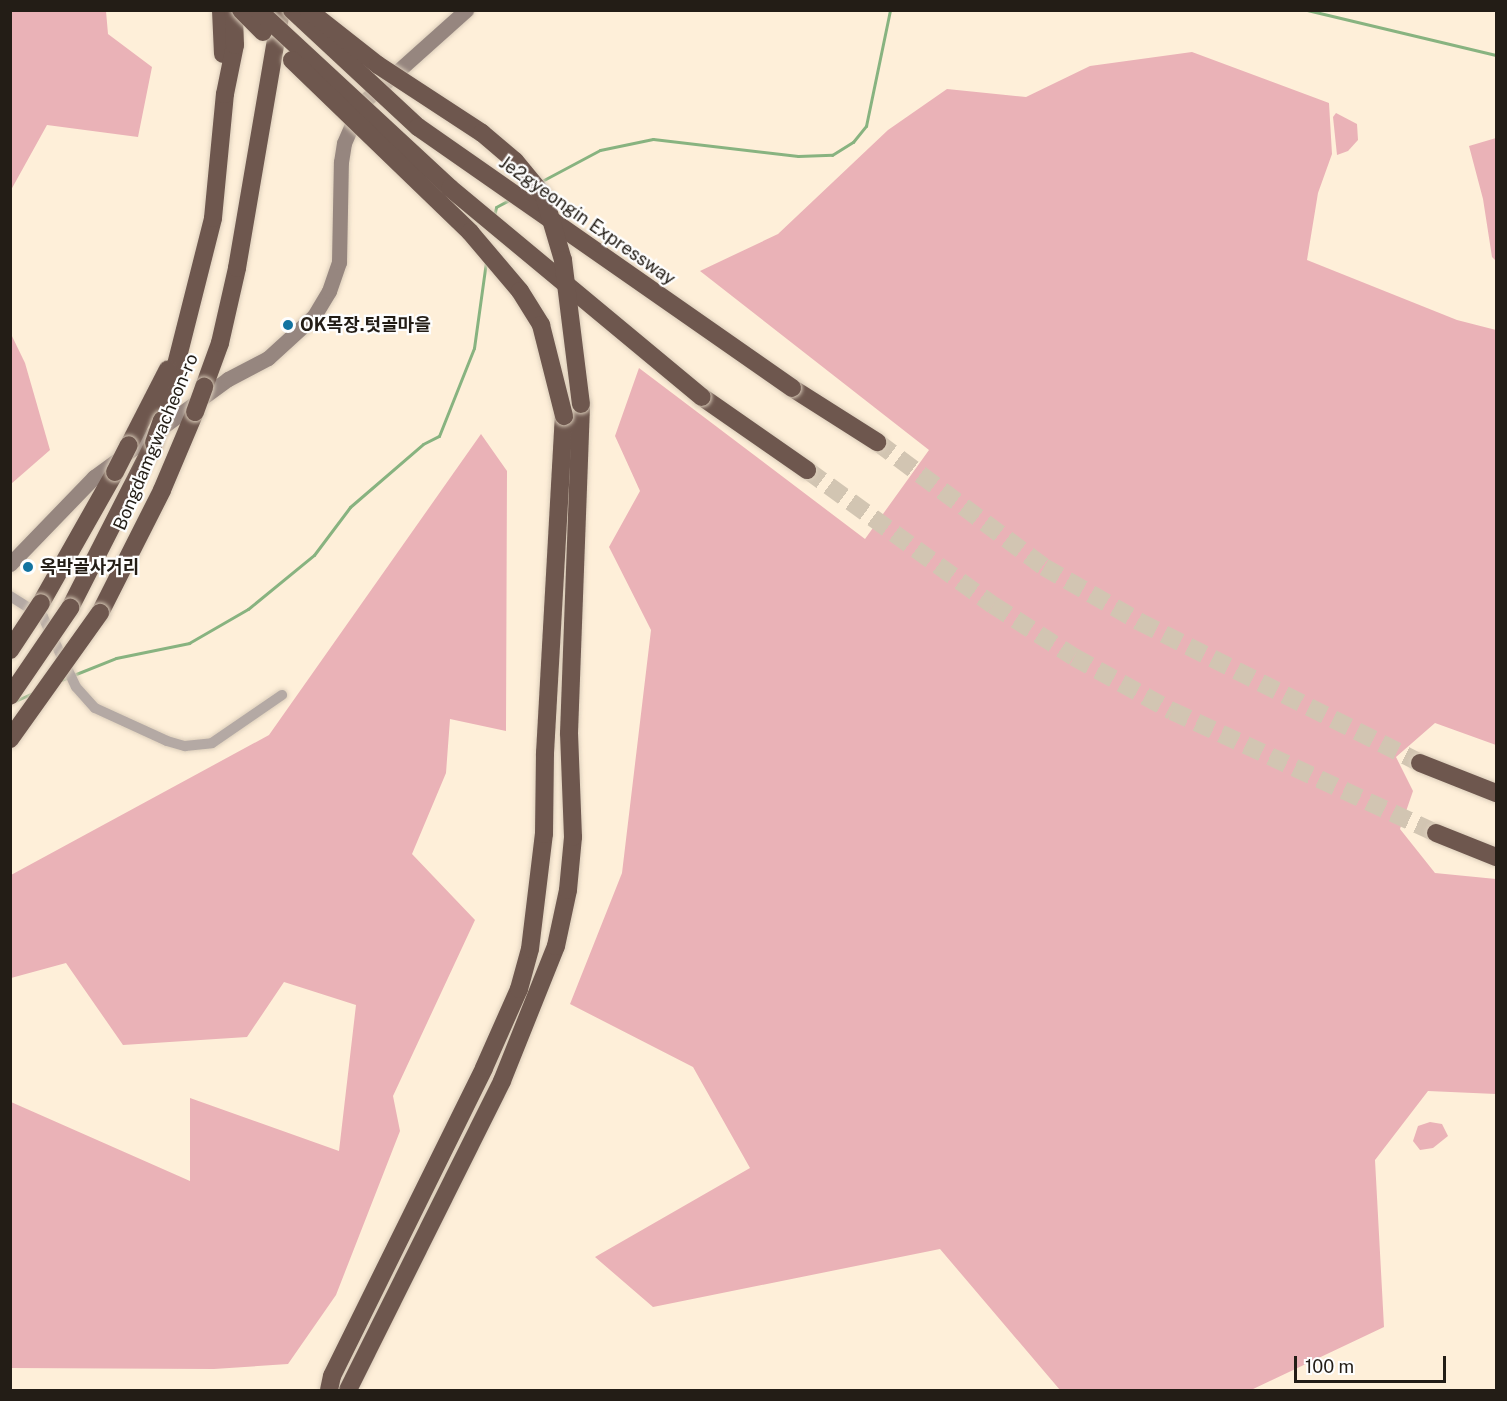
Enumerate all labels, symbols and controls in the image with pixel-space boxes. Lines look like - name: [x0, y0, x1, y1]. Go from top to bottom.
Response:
- street label: Je2gyeongin Expressway: [495, 152, 679, 290]
- place label: OK목장.텃골마을: [300, 314, 431, 336]
- marker: OK목장.텃골마을: [281, 318, 295, 332]
- street label: Bongdamgwacheon-ro: [109, 351, 203, 533]
- place label: 옥박골사거리: [40, 556, 139, 578]
- marker: 옥박골사거리: [21, 560, 35, 574]
- scale bar: [1297, 1344, 1448, 1382]
- text: 100 m: [1305, 1356, 1354, 1377]

